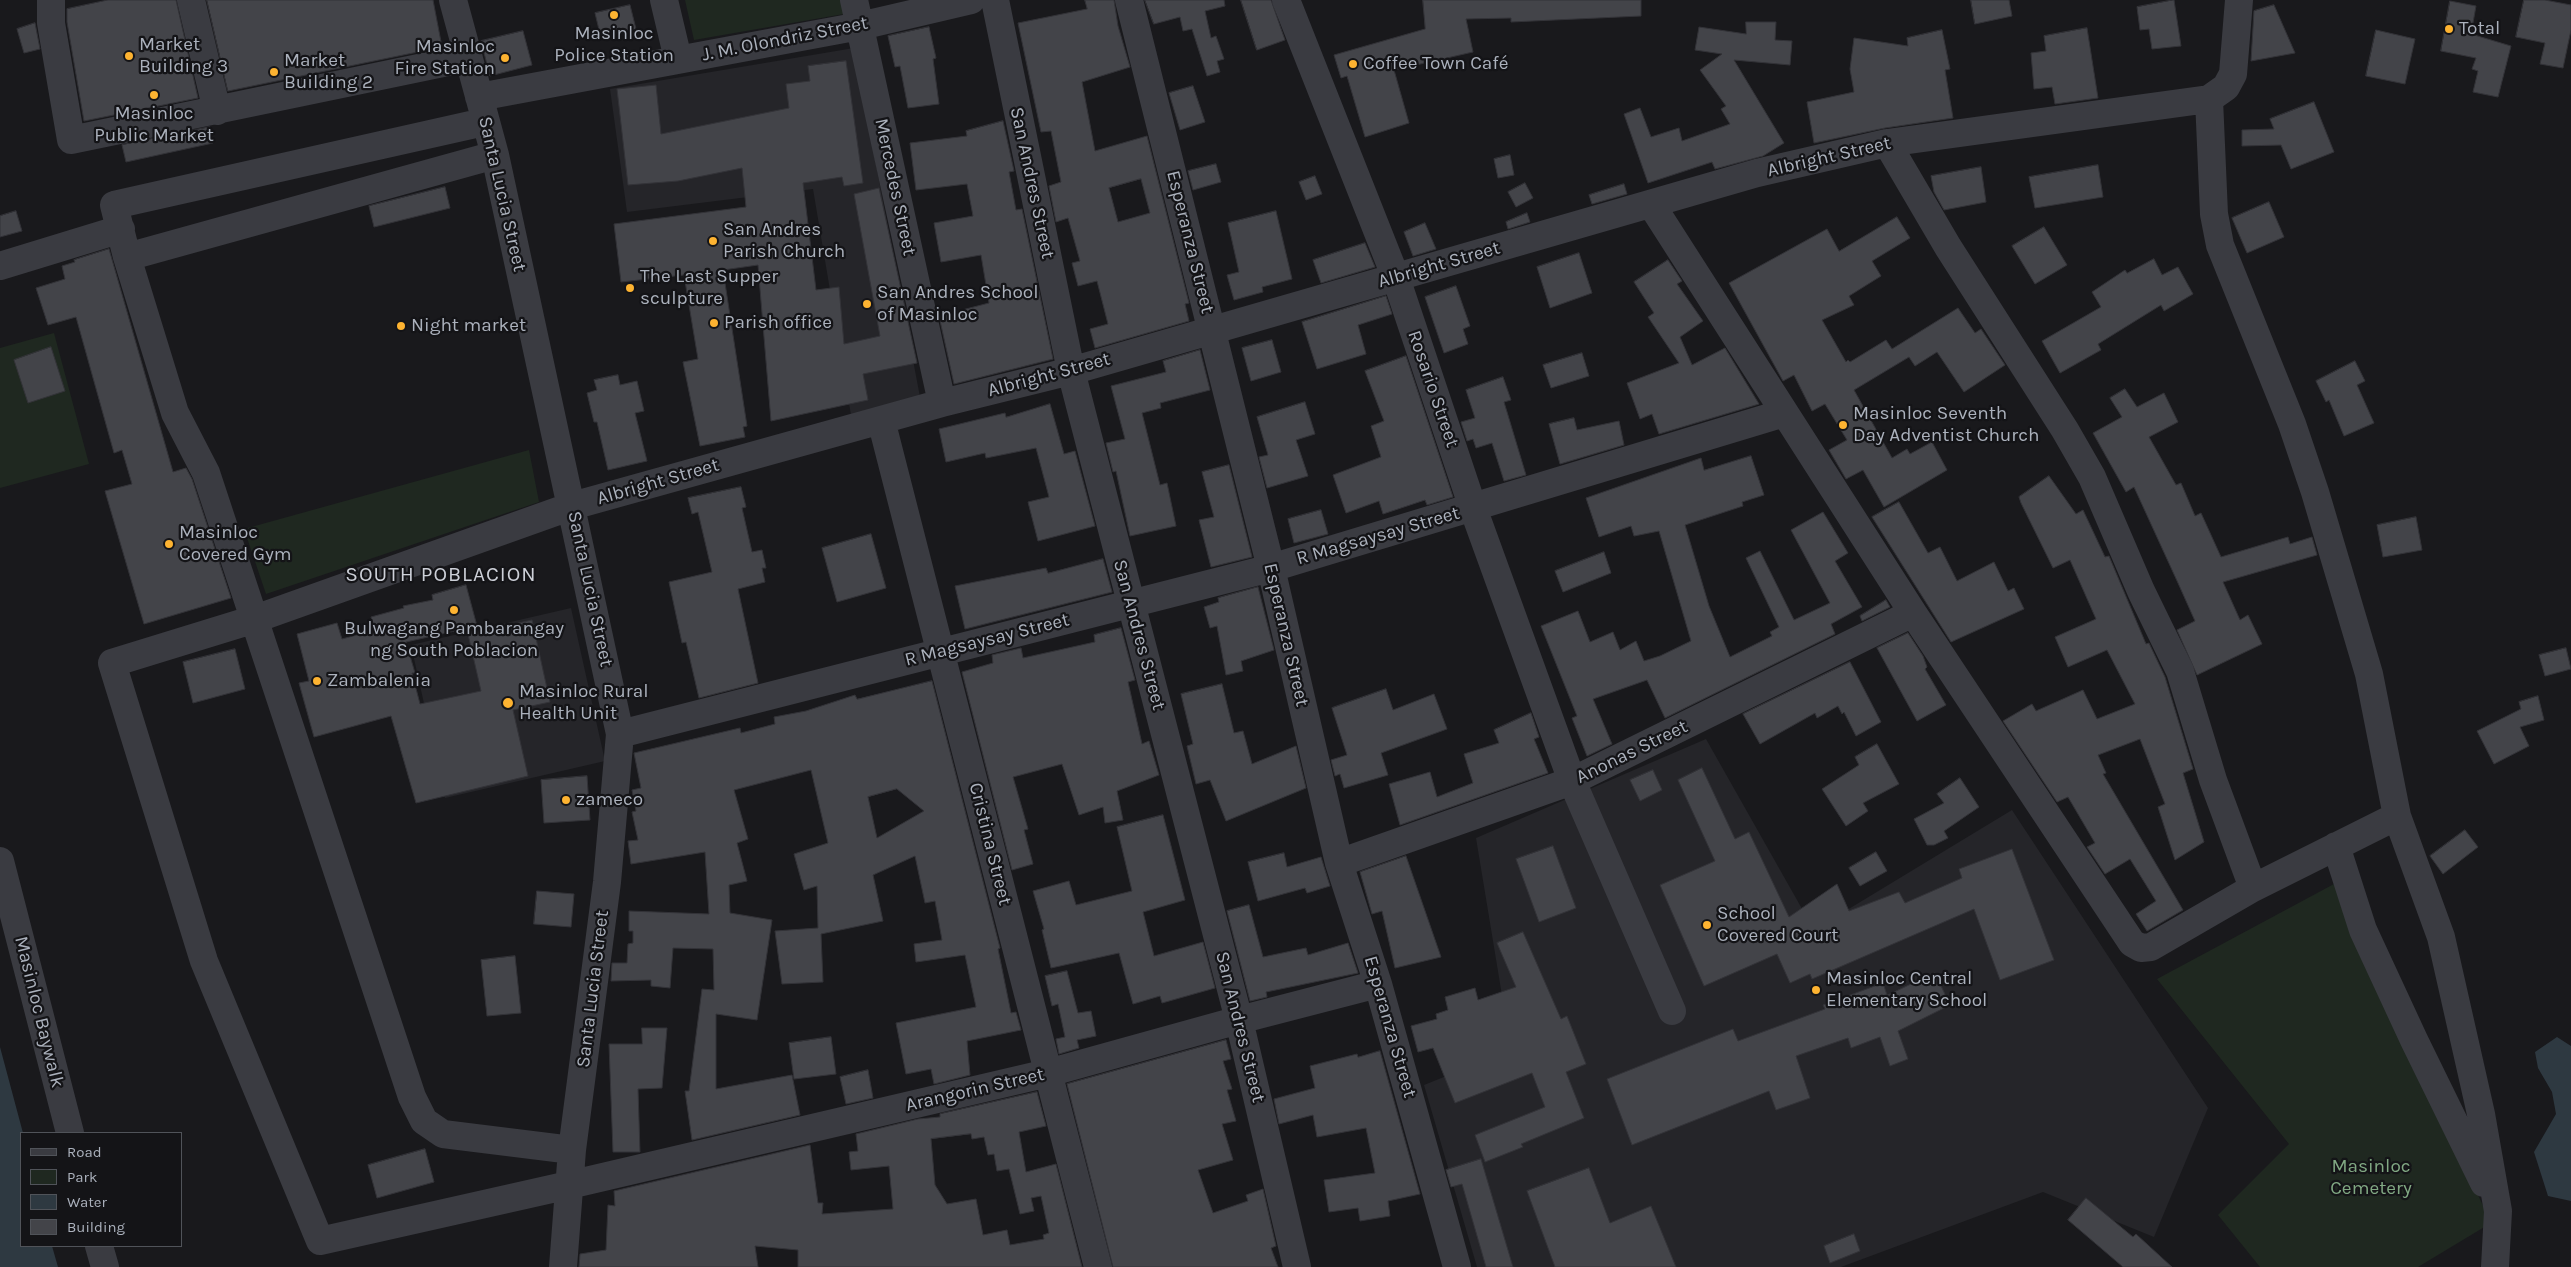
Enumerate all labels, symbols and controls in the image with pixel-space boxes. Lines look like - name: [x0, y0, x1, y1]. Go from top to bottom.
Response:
- marker: Masinloc Police Station: [608, 9, 620, 21]
- street label: J. M. Olondriz Street: [700, 12, 870, 66]
- place label: Total: [2459, 18, 2500, 40]
- place label: Masinloc Police Station: [554, 23, 674, 67]
- marker: Total: [2443, 23, 2455, 35]
- place label: Market Building 3: [139, 34, 228, 78]
- place label: Masinloc Fire Station: [394, 36, 495, 80]
- marker: Market Building 3: [123, 50, 135, 62]
- place label: Market Building 2: [284, 50, 373, 94]
- marker: Masinloc Fire Station: [499, 52, 511, 64]
- place label: Coffee Town Café: [1363, 53, 1509, 75]
- marker: Coffee Town Café: [1347, 58, 1359, 70]
- marker: Market Building 2: [268, 66, 280, 78]
- marker: Masinloc Public Market: [148, 89, 160, 101]
- place label: Masinloc Public Market: [94, 103, 214, 147]
- street label: San Andres Street: [1005, 105, 1059, 261]
- street label: Santa Lucia Street: [473, 114, 531, 274]
- street label: Mercedes Street: [869, 116, 921, 258]
- street label: Albright Street: [1765, 132, 1893, 182]
- street label: Esperanza Street: [1161, 168, 1219, 316]
- place label: San Andres Parish Church: [723, 219, 845, 263]
- marker: San Andres Parish Church: [707, 235, 719, 247]
- street label: Albright Street: [1375, 237, 1503, 293]
- place label: The Last Supper sculpture: [640, 266, 778, 310]
- marker: The Last Supper sculpture: [624, 282, 636, 294]
- place label: San Andres School of Masinloc: [877, 282, 1039, 326]
- marker: San Andres School of Masinloc: [861, 298, 873, 310]
- place label: Parish office: [724, 312, 832, 334]
- place label: Night market: [411, 315, 526, 337]
- marker: Parish office: [708, 317, 720, 329]
- marker: Night market: [395, 320, 407, 332]
- street label: Rosario Street: [1402, 328, 1464, 450]
- street label: Albright Street: [985, 348, 1113, 402]
- place label: Masinloc Seventh Day Adventist Church: [1853, 403, 2040, 447]
- marker: Masinloc Seventh Day Adventist Church: [1837, 419, 1849, 431]
- street label: Albright Street: [594, 454, 722, 510]
- street label: R Magsaysay Street: [1294, 502, 1462, 570]
- street label: Santa Lucia Street: [562, 509, 618, 669]
- place label: Masinloc Covered Gym: [179, 522, 292, 566]
- marker: Masinloc Covered Gym: [163, 538, 175, 550]
- street label: San Andres Street: [1108, 557, 1170, 713]
- street label: Esperanza Street: [1258, 561, 1314, 709]
- district label: SOUTH POBLACION: [343, 562, 539, 588]
- marker: Bulwagang Pambarangay ng South Poblacion: [448, 604, 460, 616]
- street label: R Magsaysay Street: [902, 609, 1072, 671]
- place label: Bulwagang Pambarangay ng South Poblacion: [344, 618, 564, 662]
- place label: Zambalenia: [327, 670, 431, 692]
- marker: Zambalenia: [311, 675, 323, 687]
- place label: Masinloc Rural Health Unit: [519, 681, 648, 725]
- marker: Masinloc Rural Health Unit: [501, 696, 515, 710]
- street label: Anonas Street: [1572, 715, 1692, 789]
- street label: Cristina Street: [964, 780, 1016, 908]
- place label: zameco: [576, 789, 643, 811]
- marker: zameco: [560, 794, 572, 806]
- place label: School Covered Court: [1717, 903, 1838, 947]
- street label: Santa Lucia Street: [572, 909, 614, 1069]
- marker: School Covered Court: [1701, 919, 1713, 931]
- street label: Masinloc Baywalk: [9, 934, 69, 1090]
- street label: San Andres Street: [1210, 949, 1270, 1105]
- street label: Esperanza Street: [1359, 953, 1421, 1101]
- place label: Masinloc Central Elementary School: [1826, 968, 1987, 1012]
- marker: Masinloc Central Elementary School: [1810, 984, 1822, 996]
- street label: Arangorin Street: [904, 1063, 1046, 1117]
- legend: [20, 1132, 182, 1247]
- text: Road: [67, 1143, 102, 1161]
- park label: Masinloc Cemetery: [2330, 1156, 2412, 1200]
- text: Park: [67, 1168, 97, 1186]
- text: Water: [67, 1193, 107, 1211]
- text: Building: [67, 1218, 125, 1236]

